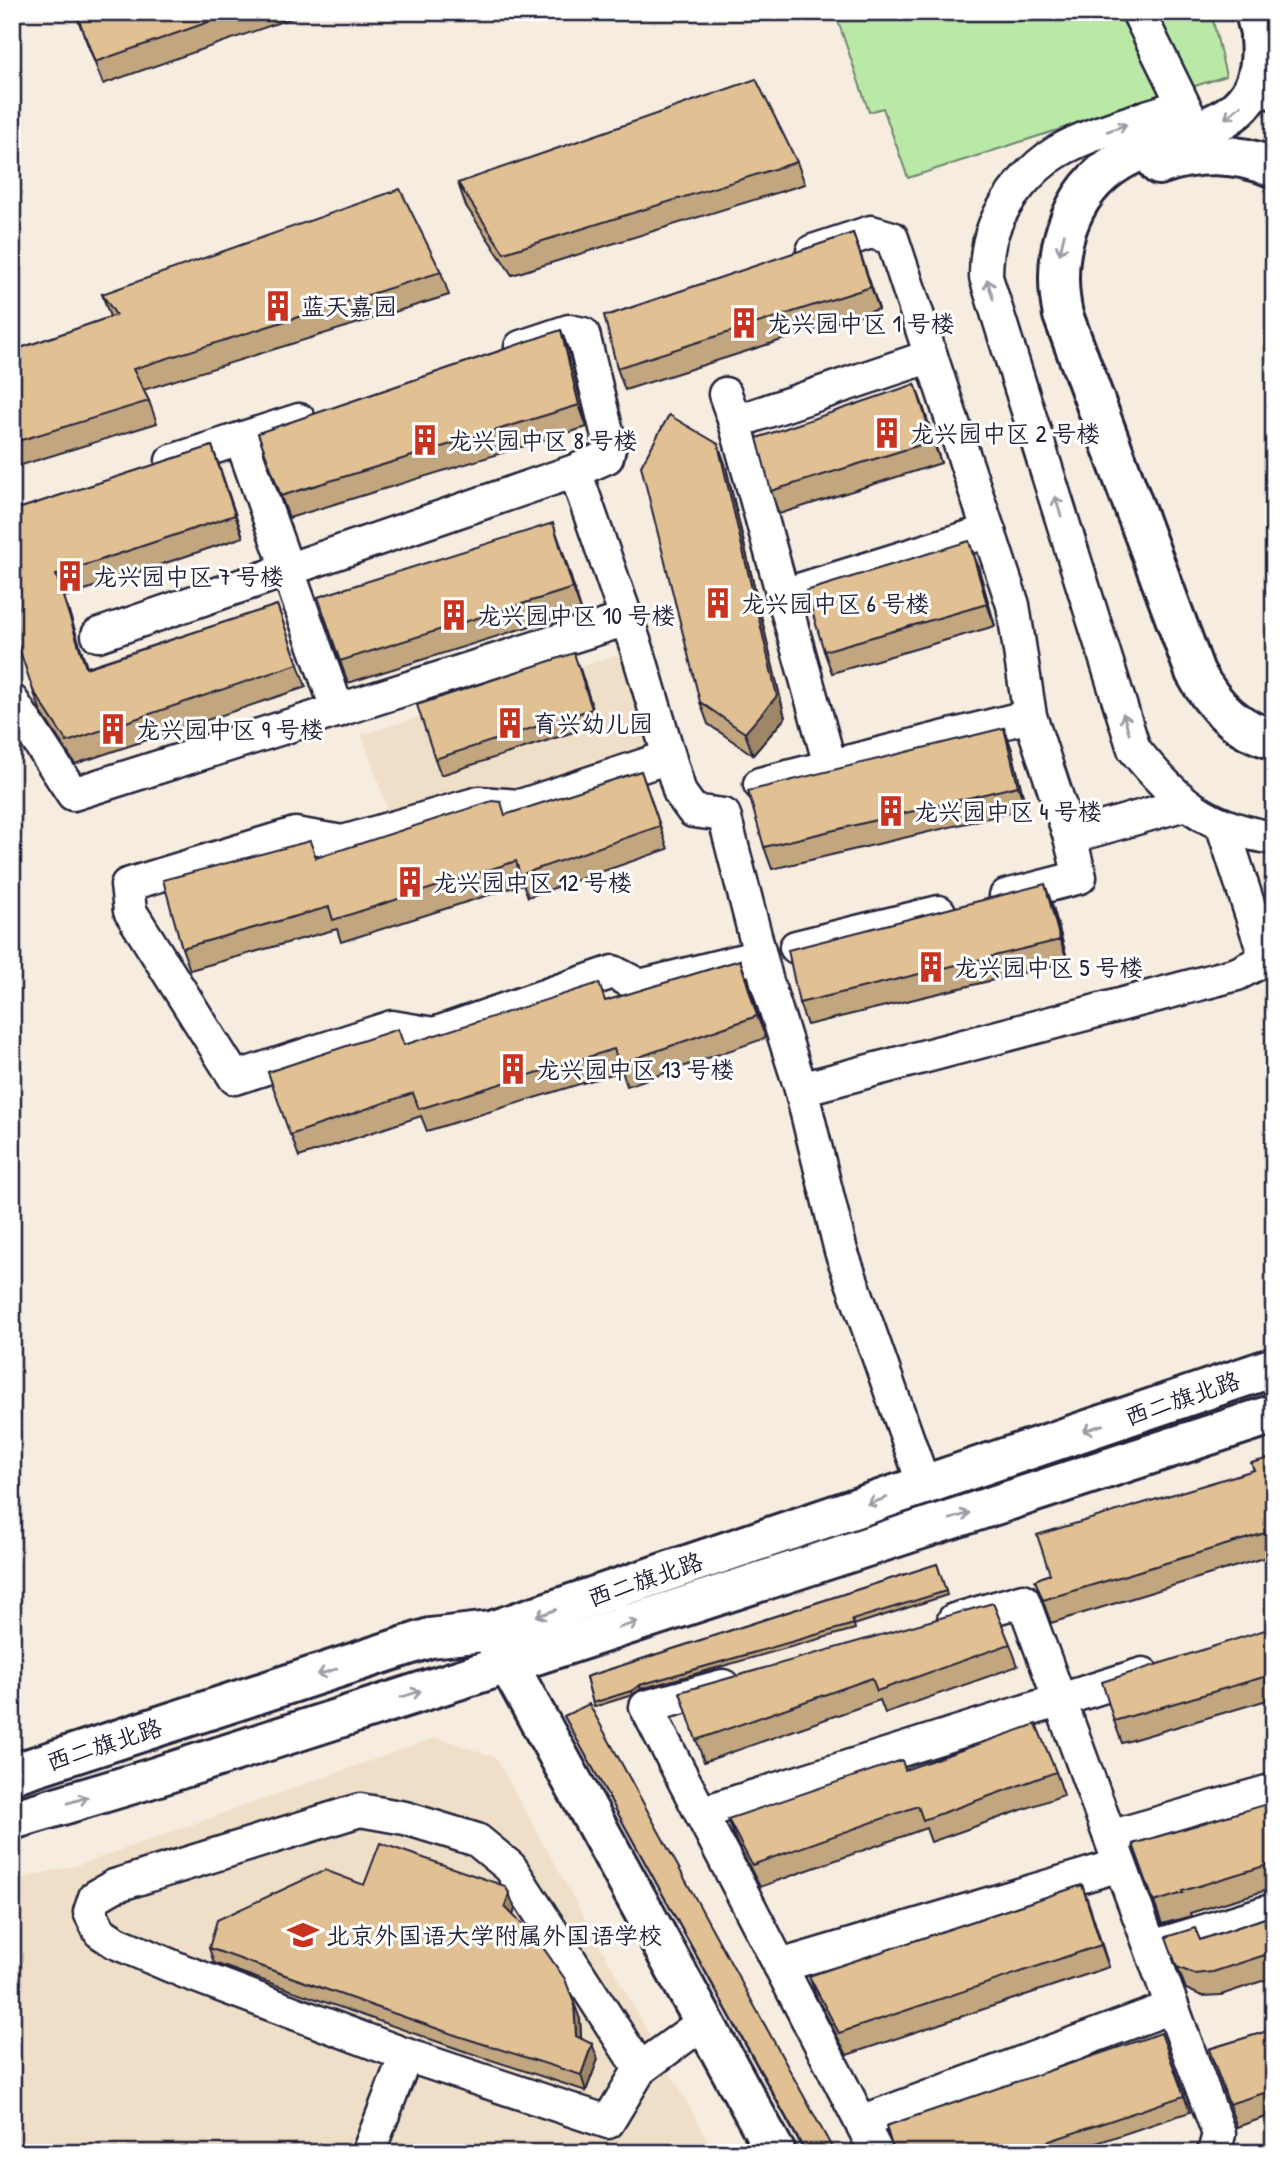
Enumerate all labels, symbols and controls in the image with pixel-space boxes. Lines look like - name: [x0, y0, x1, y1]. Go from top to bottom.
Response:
- one-way arrow: [1224, 104, 1242, 120]
- one-way arrow: [1106, 121, 1128, 134]
- one-way arrow: [1055, 232, 1068, 255]
- one-way arrow: [982, 278, 995, 300]
- building icon: 蓝天嘉园: [261, 289, 295, 323]
- place label: 蓝天嘉园: [301, 290, 397, 322]
- building icon: 龙兴园中区 1 号楼: [727, 306, 761, 340]
- place label: 龙兴园中区 1 号楼: [767, 307, 955, 339]
- building icon: 龙兴园中区 2 号楼: [870, 416, 904, 450]
- place label: 龙兴园中区 2 号楼: [910, 417, 1100, 449]
- building icon: 龙兴园中区 8 号楼: [408, 423, 442, 457]
- place label: 龙兴园中区 8 号楼: [448, 424, 637, 456]
- one-way arrow: [1050, 495, 1063, 517]
- building icon: 龙兴园中区 7 号楼: [53, 559, 87, 593]
- place label: 龙兴园中区 7 号楼: [93, 560, 284, 592]
- building icon: 龙兴园中区 6 号楼: [701, 586, 735, 620]
- place label: 龙兴园中区 6 号楼: [741, 587, 930, 619]
- building icon: 龙兴园中区 10 号楼: [437, 598, 471, 632]
- place label: 龙兴园中区 10 号楼: [477, 599, 676, 631]
- building icon: 育兴幼儿园: [493, 706, 527, 740]
- place label: 育兴幼儿园: [533, 707, 653, 739]
- building icon: 龙兴园中区 9 号楼: [96, 712, 130, 746]
- one-way arrow: [1119, 712, 1132, 734]
- place label: 龙兴园中区 9 号楼: [136, 713, 324, 745]
- building icon: 龙兴园中区 4 号楼: [874, 794, 908, 828]
- place label: 龙兴园中区 4 号楼: [914, 795, 1102, 827]
- building icon: 龙兴园中区 12 号楼: [393, 865, 427, 899]
- place label: 龙兴园中区 12 号楼: [433, 866, 632, 898]
- building icon: 龙兴园中区 5 号楼: [914, 950, 948, 984]
- place label: 龙兴园中区 5 号楼: [954, 951, 1143, 983]
- building icon: 龙兴园中区 13 号楼: [496, 1052, 530, 1086]
- place label: 龙兴园中区 13 号楼: [536, 1053, 735, 1085]
- street label: 西二旗北路: [1120, 1363, 1244, 1433]
- one-way arrow: [1082, 1422, 1104, 1435]
- one-way arrow: [867, 1496, 889, 1508]
- one-way arrow: [949, 1509, 971, 1521]
- street label: 西二旗北路: [583, 1544, 707, 1614]
- one-way arrow: [535, 1608, 557, 1620]
- one-way arrow: [616, 1617, 638, 1630]
- one-way arrow: [316, 1666, 338, 1679]
- one-way arrow: [400, 1687, 422, 1700]
- street label: 西二旗北路: [42, 1710, 166, 1778]
- one-way arrow: [66, 1793, 88, 1806]
- school or university icon: 北京外国语大学附属外国语学校: [286, 1918, 320, 1952]
- place label: 北京外国语大学附属外国语学校: [326, 1919, 662, 1951]

